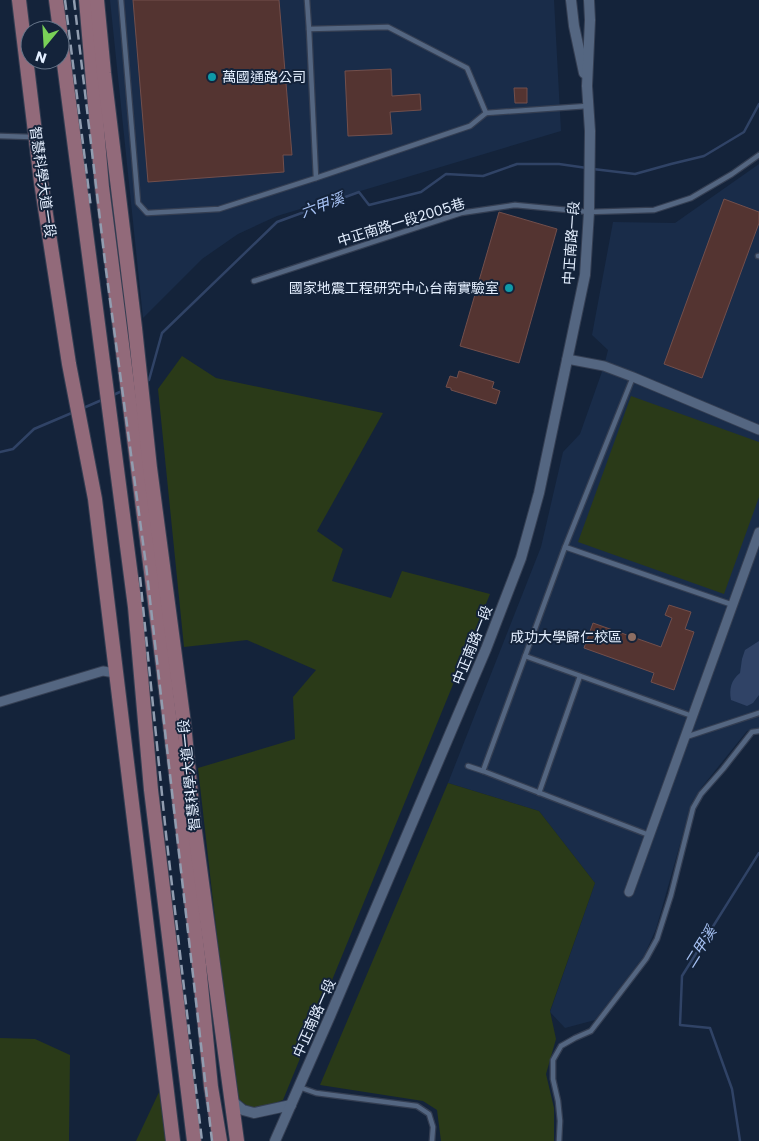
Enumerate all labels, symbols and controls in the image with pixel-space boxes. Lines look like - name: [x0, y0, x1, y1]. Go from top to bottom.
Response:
- north arrow: [20, 20, 70, 70]
- text: N: [33, 46, 49, 69]
- place label: 萬國通路公司: [222, 67, 306, 87]
- marker: 萬國通路公司: [206, 71, 218, 83]
- street label: 智慧科學大道一段: [25, 125, 61, 239]
- water label: 六甲溪: [297, 187, 349, 223]
- street label: 中正南路一段2005巷: [335, 193, 467, 251]
- street label: 中正南路一段: [558, 200, 584, 286]
- place label: 國家地震工程研究中心台南實驗室: [289, 278, 499, 298]
- marker: 國家地震工程研究中心台南實驗室: [503, 282, 515, 294]
- street label: 中正南路一段: [447, 602, 497, 688]
- place label: 成功大學歸仁校區: [510, 627, 622, 647]
- marker: 成功大學歸仁校區: [626, 631, 638, 643]
- street label: 智慧科學大道一段: [173, 718, 205, 832]
- water label: 二甲溪: [679, 921, 722, 972]
- street label: 中正南路一段: [288, 976, 340, 1060]

